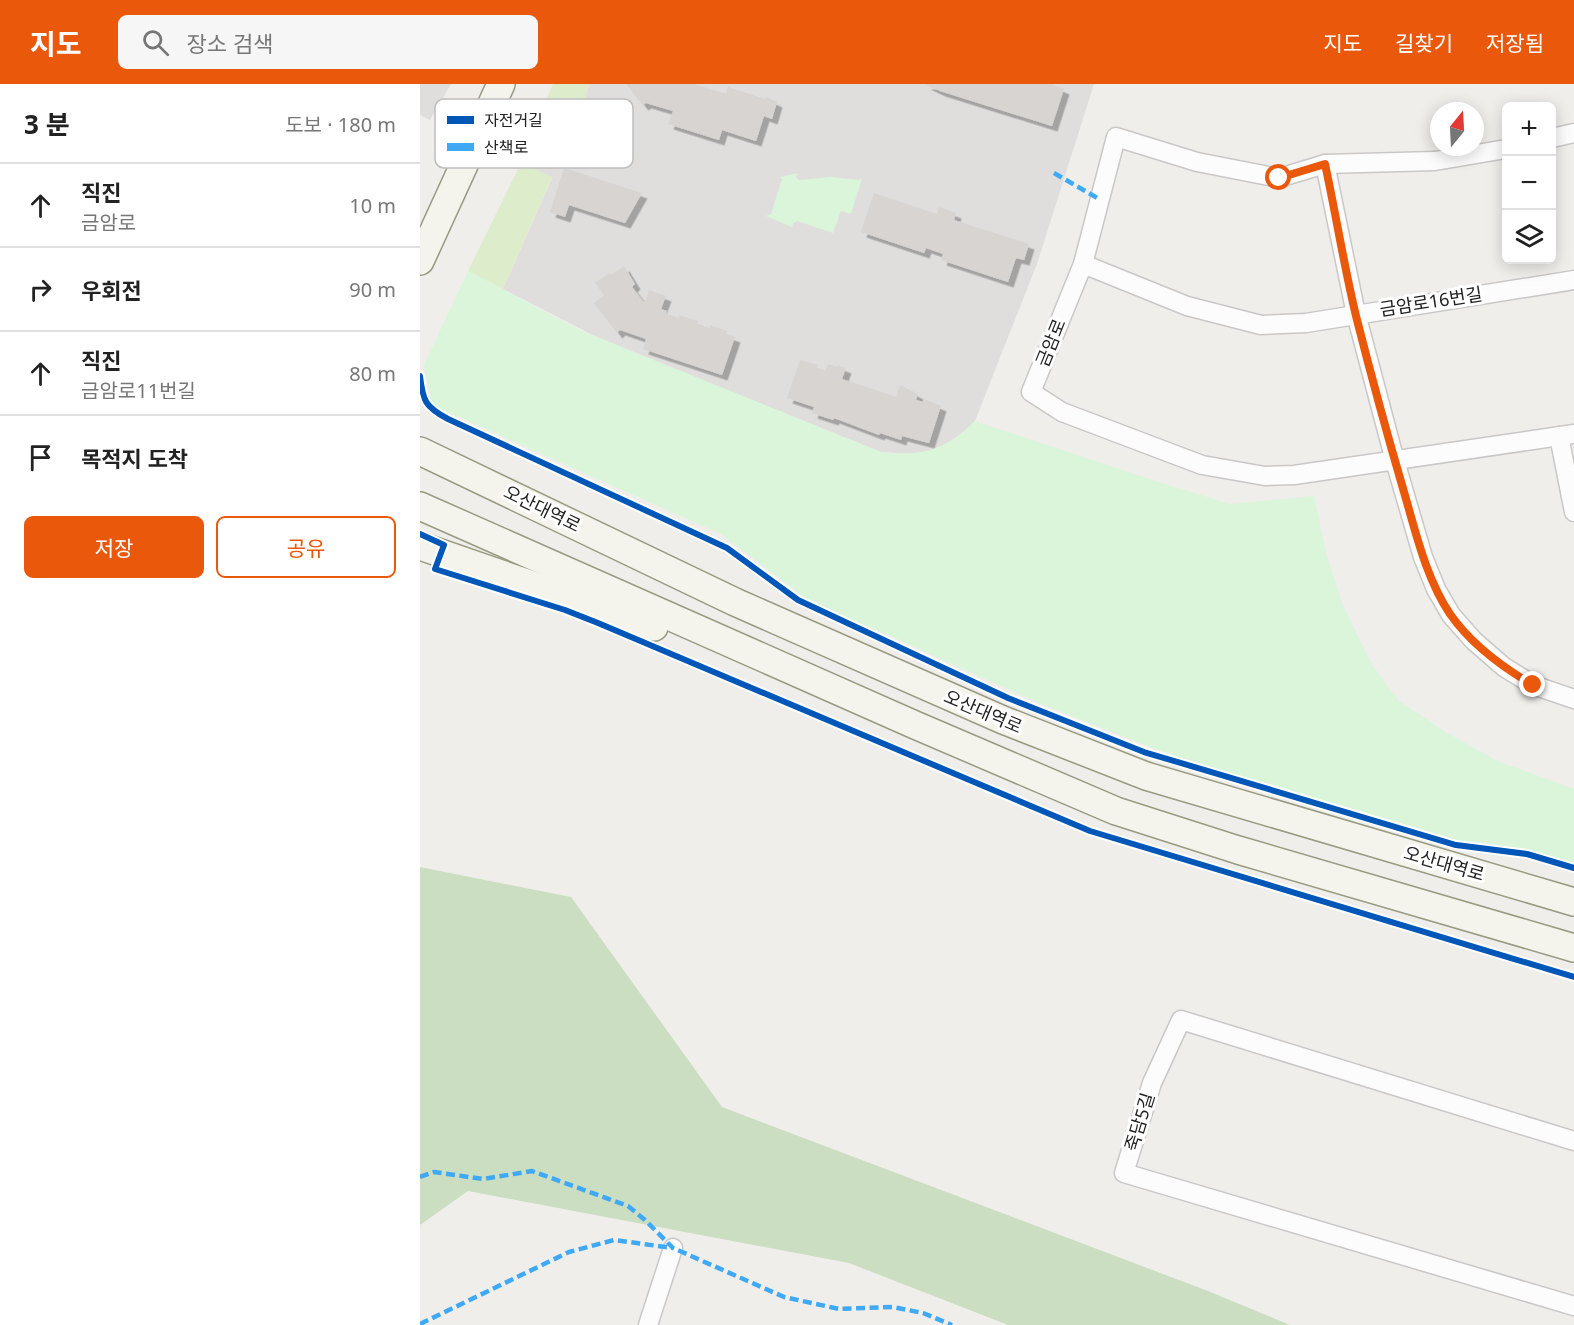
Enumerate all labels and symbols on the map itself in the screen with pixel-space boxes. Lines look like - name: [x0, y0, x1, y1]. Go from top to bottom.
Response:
- legend: [435, 99, 633, 168]
- north arrow: [1430, 102, 1484, 156]
- text: 자전거길: [484, 109, 543, 131]
- text: 산책로: [484, 136, 528, 158]
- route start: [1265, 164, 1291, 190]
- street label: 금암로16번길: [1378, 281, 1484, 321]
- street label: 금암로: [1030, 315, 1071, 370]
- street label: 오산대역로: [500, 479, 585, 537]
- route end: [1519, 671, 1545, 697]
- street label: 오산대역로: [941, 684, 1026, 738]
- street label: 오산대역로: [1401, 840, 1487, 886]
- street label: 죽담5길: [1119, 1090, 1159, 1154]

